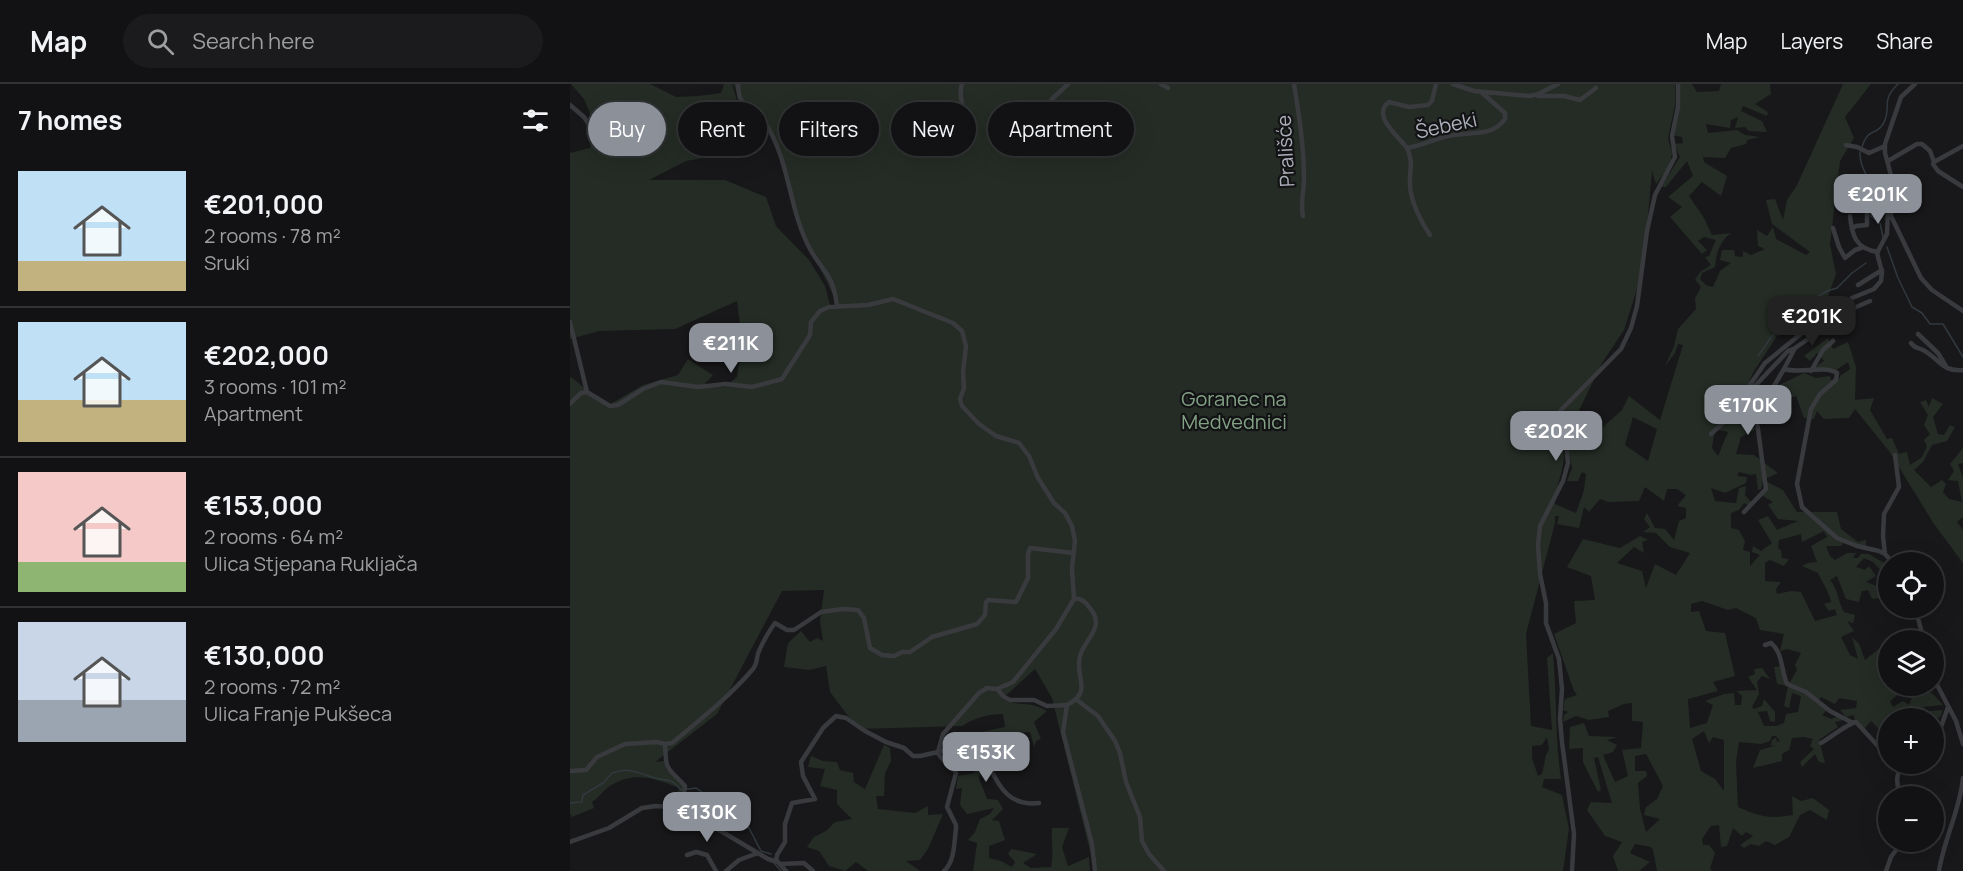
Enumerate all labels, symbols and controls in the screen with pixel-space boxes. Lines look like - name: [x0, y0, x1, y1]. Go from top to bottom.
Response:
- search box: [123, 14, 543, 68]
- text: Map: [30, 22, 87, 60]
- icon: search: [144, 25, 177, 58]
- text: Search here: [192, 26, 315, 56]
- text: Map: [1706, 27, 1747, 55]
- text: Layers: [1780, 27, 1843, 55]
- text: Share: [1876, 27, 1933, 55]
- text: 7 homes: [18, 102, 122, 138]
- chip: Buy: [588, 102, 666, 156]
- chip: Rent: [678, 102, 767, 156]
- chip: Filters: [779, 102, 879, 156]
- chip: New: [891, 102, 976, 156]
- chip: Apartment: [988, 102, 1134, 156]
- icon: filters: [519, 104, 552, 137]
- street label: Šebeki: [1413, 105, 1479, 145]
- street label: Prališće: [1270, 114, 1300, 188]
- pin: €201K: [1836, 174, 1920, 225]
- text: €201K: [1848, 180, 1908, 207]
- text: €201,000: [204, 186, 324, 222]
- icon: home: [66, 195, 138, 267]
- text: 2 rooms · 78 m²: [204, 222, 341, 249]
- text: Sruki: [204, 249, 250, 276]
- pin: €201K: [1770, 296, 1854, 347]
- text: €201K: [1782, 302, 1842, 329]
- pin: €211K: [689, 323, 773, 374]
- text: €211K: [703, 329, 759, 356]
- text: €202,000: [204, 337, 329, 373]
- icon: home: [66, 346, 138, 418]
- text: 3 rooms · 101 m²: [204, 373, 346, 400]
- park label: Goranec na Medvednici: [1181, 385, 1287, 435]
- pin: €170K: [1706, 385, 1790, 436]
- text: €170K: [1718, 391, 1778, 418]
- text: Apartment: [204, 400, 303, 427]
- pin: €202K: [1514, 411, 1598, 462]
- text: €202K: [1524, 417, 1588, 444]
- text: €153,000: [204, 487, 323, 523]
- icon: home: [66, 496, 138, 568]
- text: 2 rooms · 64 m²: [204, 523, 343, 550]
- text: Ulica Stjepana Rukljača: [204, 550, 418, 577]
- map controls: [1878, 552, 1944, 852]
- button: locate: [1878, 552, 1944, 618]
- button: layers: [1878, 630, 1944, 696]
- text: €130,000: [204, 637, 325, 673]
- icon: home: [66, 646, 138, 718]
- text: 2 rooms · 72 m²: [204, 673, 340, 700]
- text: Ulica Franje Pukšeca: [204, 700, 392, 727]
- button: +: [1878, 708, 1944, 774]
- pin: €153K: [944, 732, 1028, 783]
- text: €153K: [957, 738, 1015, 765]
- button: −: [1878, 786, 1944, 852]
- pin: €130K: [665, 792, 749, 843]
- text: €130K: [677, 798, 737, 825]

